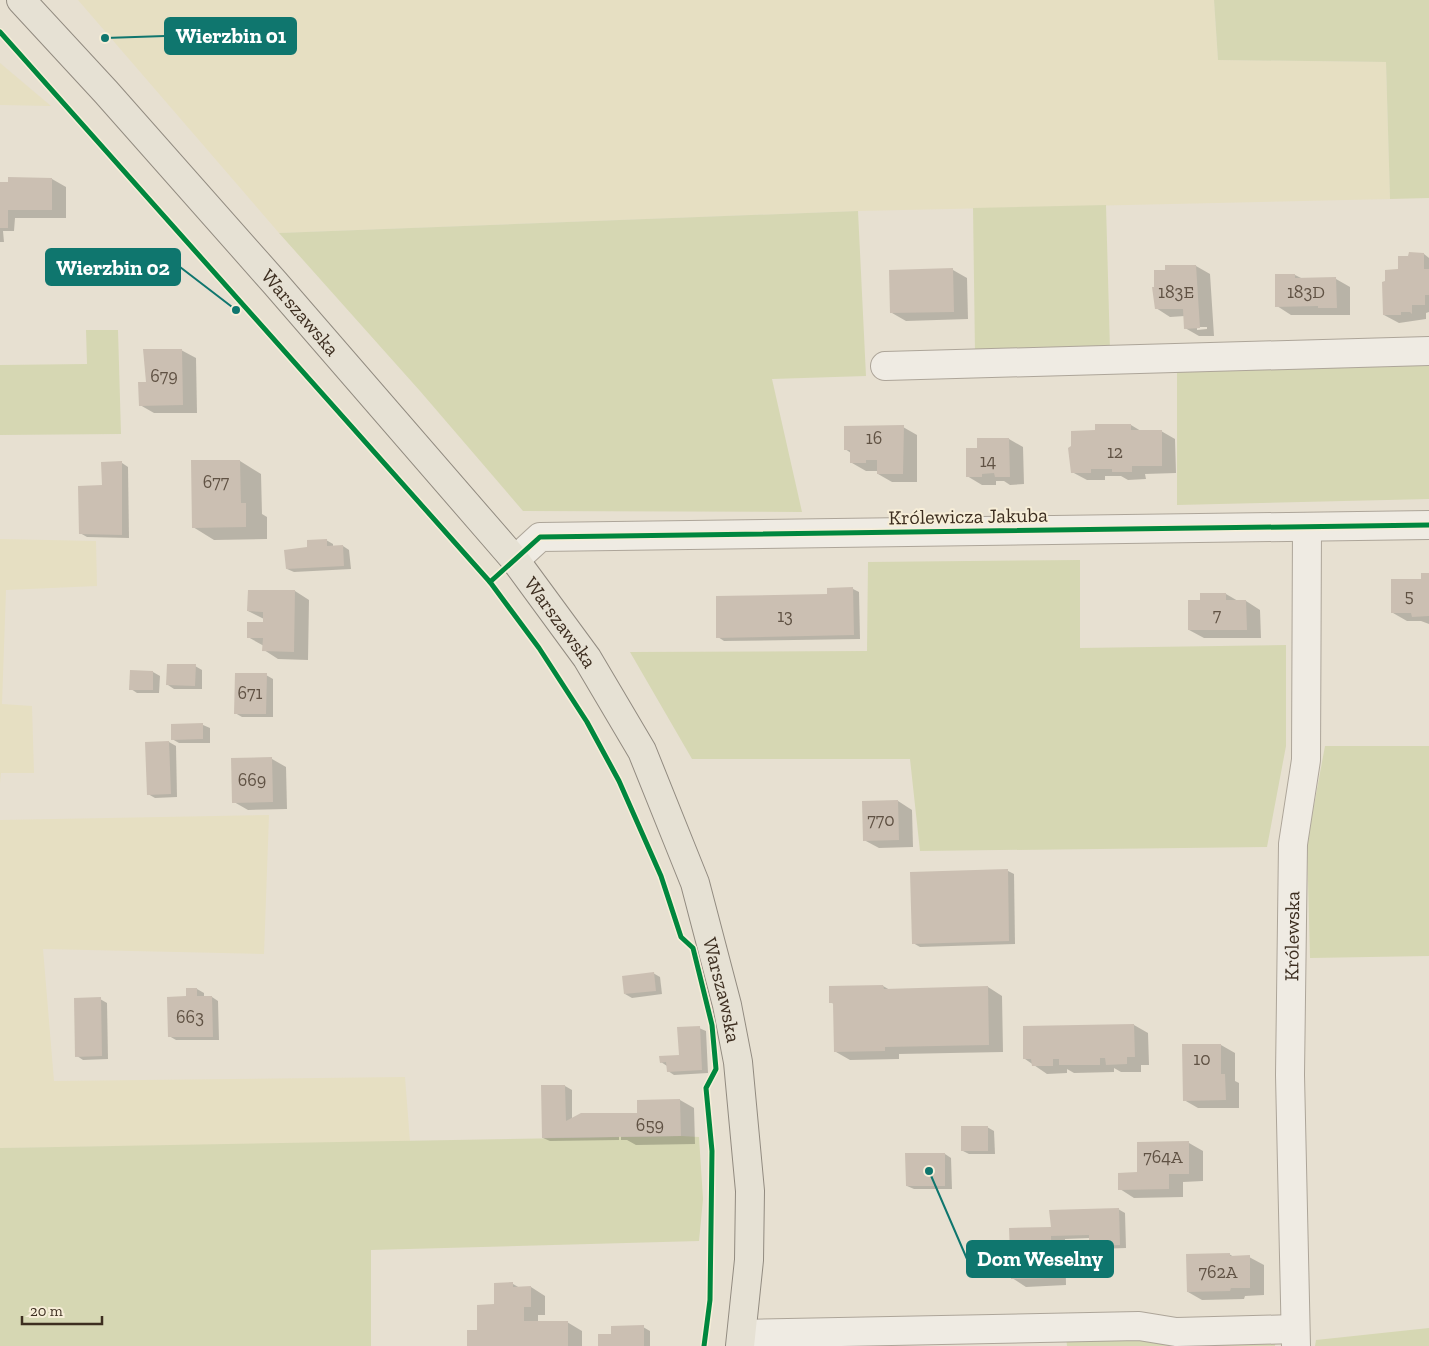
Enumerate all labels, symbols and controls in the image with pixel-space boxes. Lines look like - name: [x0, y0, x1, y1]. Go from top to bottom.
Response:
- callout: Wierzbin 01: [165, 18, 296, 54]
- text: Wierzbin 01: [176, 23, 287, 48]
- callout: Wierzbin 02: [46, 249, 180, 285]
- text: Wierzbin 02: [56, 255, 170, 280]
- street label: Warszawska: [256, 264, 345, 361]
- house number: 183E: [1158, 281, 1194, 303]
- house number: 183D: [1287, 281, 1325, 303]
- house number: 679: [150, 365, 178, 387]
- house number: 16: [866, 427, 882, 449]
- house number: 12: [1107, 441, 1123, 463]
- house number: 14: [980, 450, 997, 472]
- house number: 677: [203, 471, 230, 493]
- street label: Królewicza Jakuba: [888, 503, 1048, 529]
- street label: Warszawska: [519, 572, 602, 672]
- house number: 5: [1404, 585, 1414, 607]
- house number: 7: [1213, 604, 1222, 626]
- house number: 13: [777, 605, 793, 627]
- house number: 671: [238, 682, 263, 704]
- house number: 669: [238, 769, 266, 791]
- house number: 770: [867, 809, 895, 831]
- street label: Królewska: [1279, 891, 1304, 981]
- street label: Warszawska: [698, 935, 746, 1045]
- house number: 663: [176, 1006, 204, 1028]
- house number: 10: [1193, 1048, 1211, 1070]
- house number: 659: [636, 1114, 664, 1136]
- house number: 764A: [1143, 1146, 1183, 1168]
- callout: Dom Weselny: [967, 1241, 1113, 1277]
- text: Dom Weselny: [977, 1246, 1103, 1271]
- house number: 762A: [1199, 1261, 1238, 1283]
- scale bar: [22, 1294, 102, 1326]
- text: 20 m: [30, 1302, 63, 1320]

